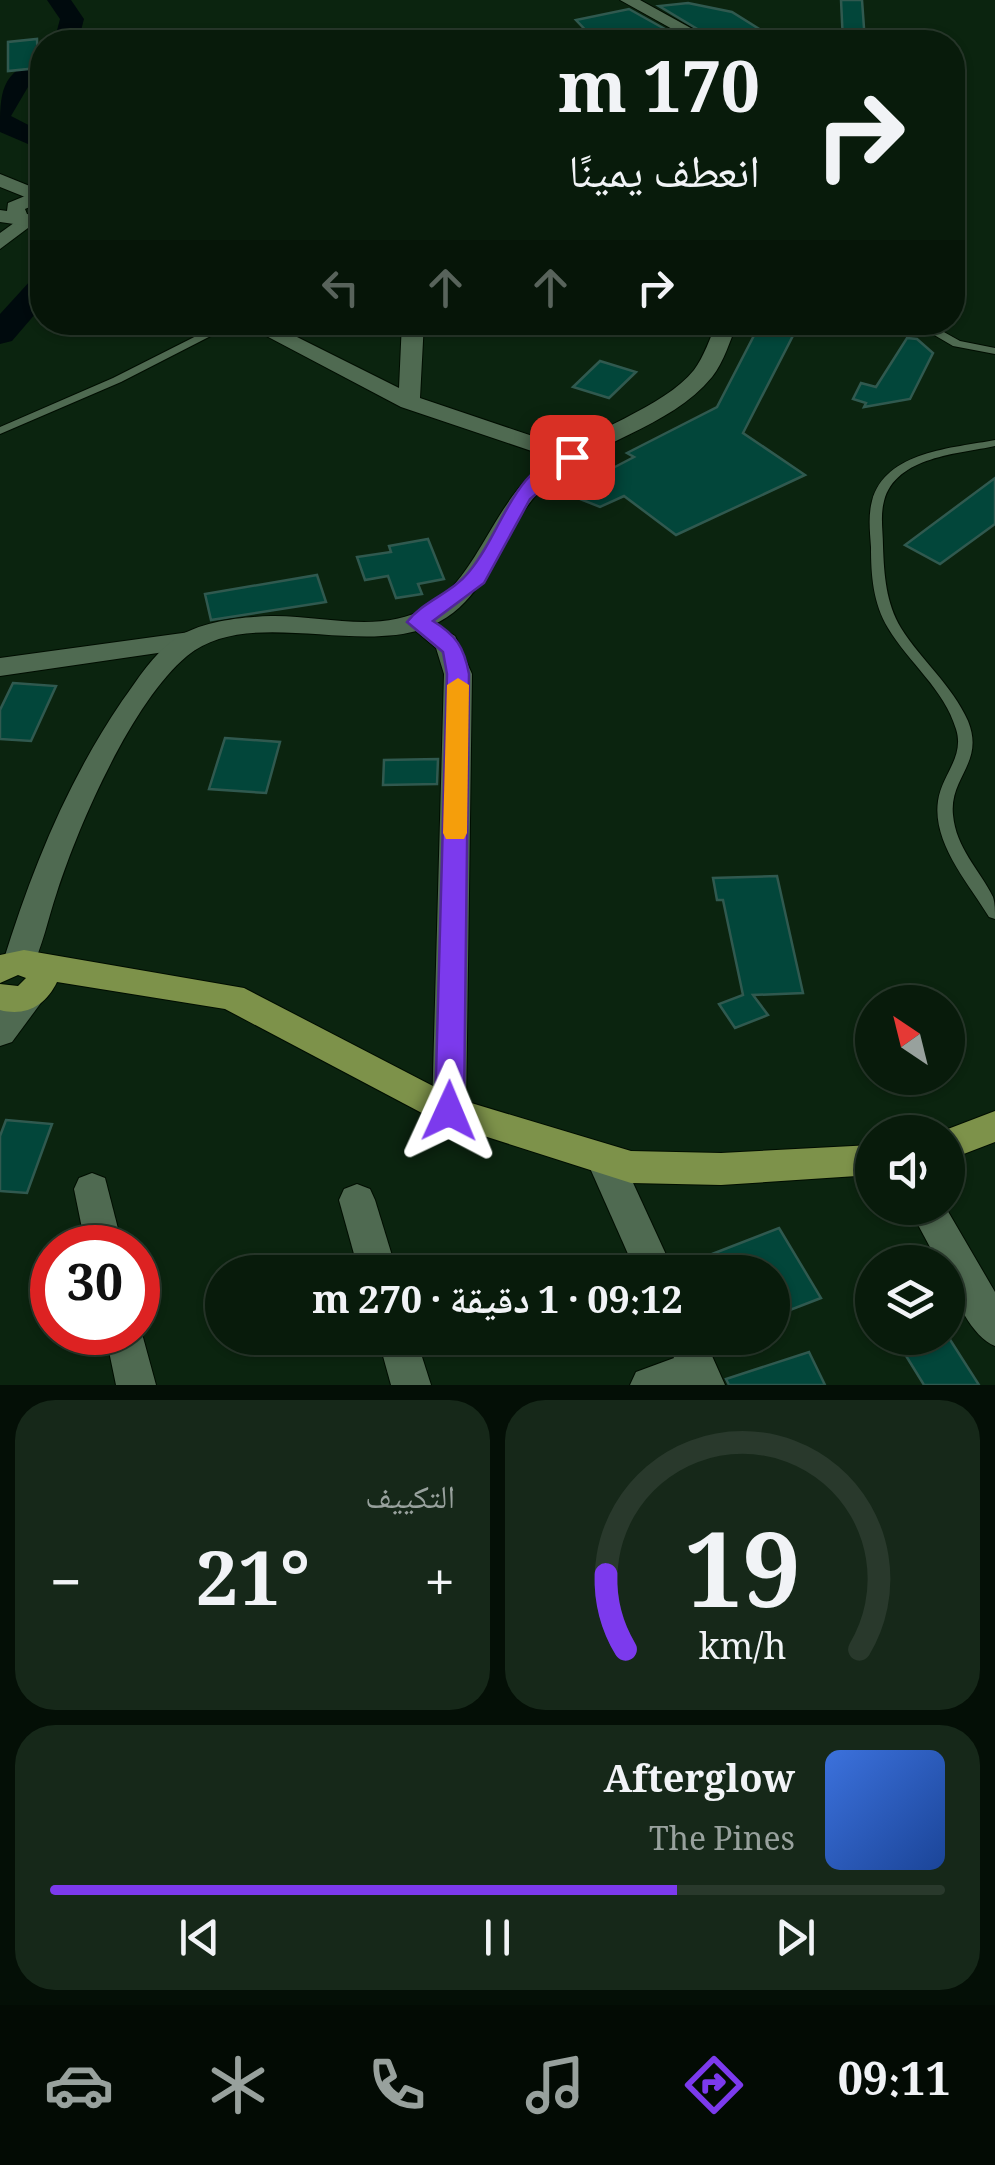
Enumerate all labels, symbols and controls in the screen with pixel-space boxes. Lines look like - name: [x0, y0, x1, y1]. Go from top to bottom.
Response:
- text: 170 m: [558, 37, 760, 156]
- icon: right: [795, 70, 925, 200]
- text: انعطف يمينًا: [569, 139, 760, 216]
- icon: left: [313, 260, 368, 315]
- icon: ahead: [418, 260, 473, 315]
- icon: ahead: [523, 260, 578, 315]
- icon: right: [628, 260, 683, 315]
- pin: [530, 415, 615, 500]
- icon: arrive: [545, 430, 600, 485]
- north arrow: [855, 985, 965, 1095]
- map controls: [855, 985, 965, 1355]
- position arrow: [397, 1059, 501, 1163]
- button: sound: [855, 1115, 965, 1225]
- speed limit sign: 30: [30, 1225, 160, 1355]
- button: layers: [855, 1245, 965, 1355]
- text: 09:12 · 1 دقيقة · 270 m: [312, 1272, 683, 1337]
- text: التكييف: [365, 1474, 455, 1528]
- text: 19: [684, 1496, 801, 1673]
- text: 21°: [196, 1525, 310, 1653]
- text: −: [50, 1543, 82, 1637]
- text: +: [424, 1543, 455, 1637]
- text: km/h: [699, 1621, 786, 1682]
- text: Afterglow: [603, 1751, 795, 1816]
- text: The Pines: [649, 1816, 795, 1870]
- icon: previous: [172, 1910, 227, 1965]
- icon: pause: [470, 1910, 525, 1965]
- icon: next: [768, 1910, 823, 1965]
- text: 09:11: [838, 2047, 951, 2124]
- icon: car: [44, 2050, 114, 2120]
- icon: climate: [203, 2050, 273, 2120]
- icon: phone: [362, 2050, 432, 2120]
- icon: music: [520, 2050, 590, 2120]
- icon: directions: [679, 2050, 749, 2120]

